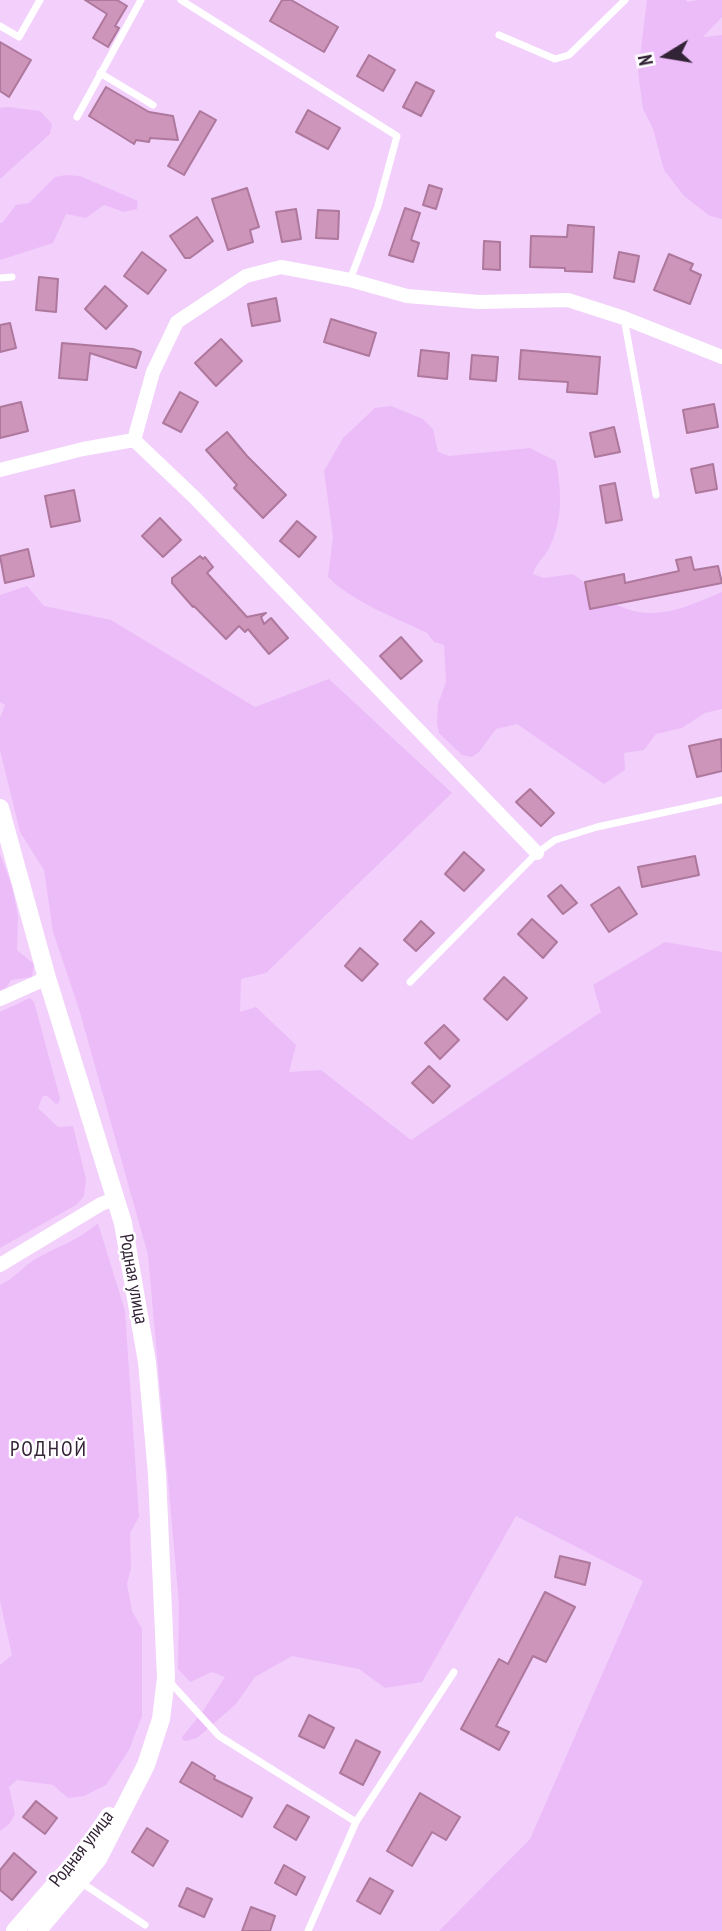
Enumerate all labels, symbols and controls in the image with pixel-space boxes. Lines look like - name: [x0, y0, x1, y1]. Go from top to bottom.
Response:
- north arrow: [631, 21, 701, 91]
- text: N: [633, 53, 658, 67]
- street label: Родная улица: [114, 1232, 152, 1326]
- district label: РОДНОЙ: [11, 1437, 87, 1463]
- street label: Родная улица: [45, 1806, 119, 1892]

